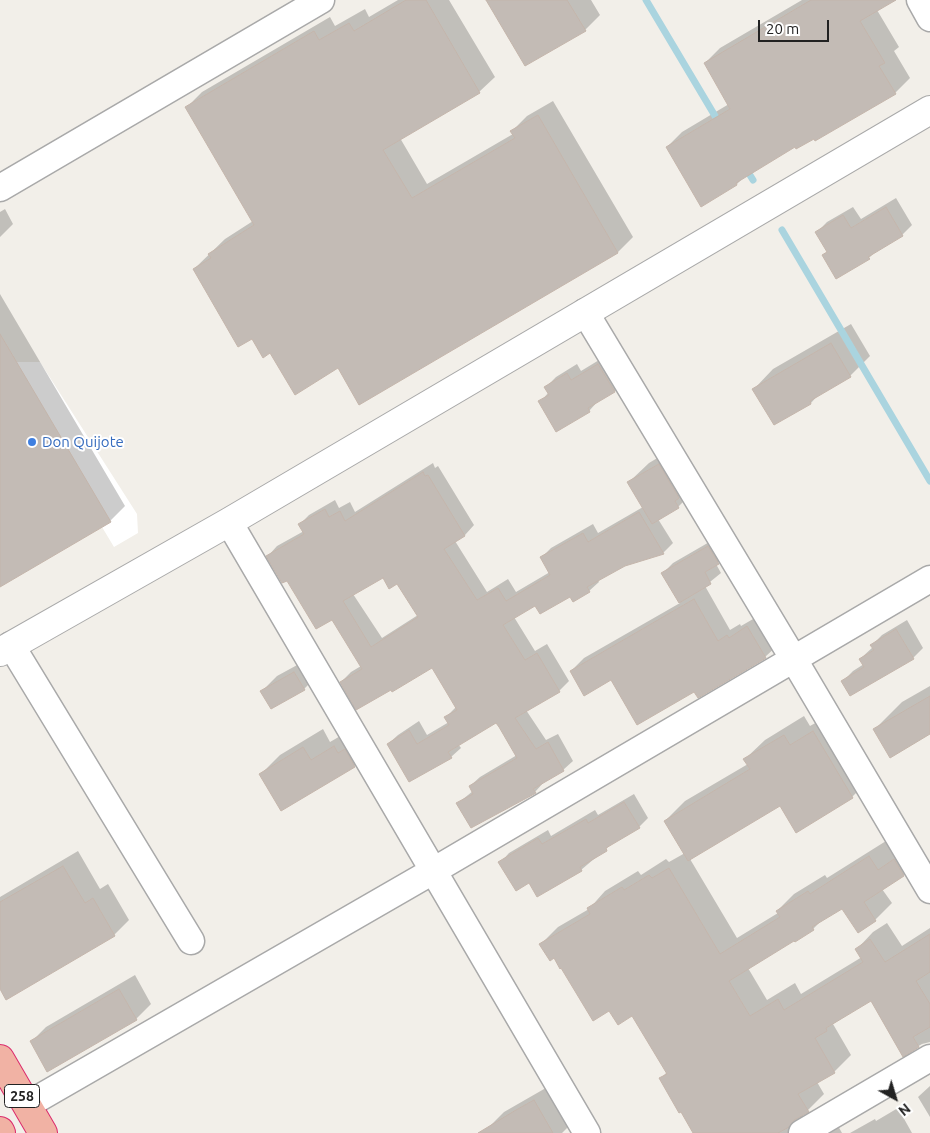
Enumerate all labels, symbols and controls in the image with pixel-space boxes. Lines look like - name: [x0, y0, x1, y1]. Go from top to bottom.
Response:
- scale bar: [760, 10, 831, 42]
- text: 20 m: [766, 20, 799, 37]
- place label: Don Quijote: [42, 433, 124, 451]
- marker: Don Quijote: [26, 436, 38, 448]
- north arrow: [870, 1073, 920, 1123]
- road number: 258: [5, 1084, 40, 1108]
- text: N: [895, 1100, 914, 1119]

